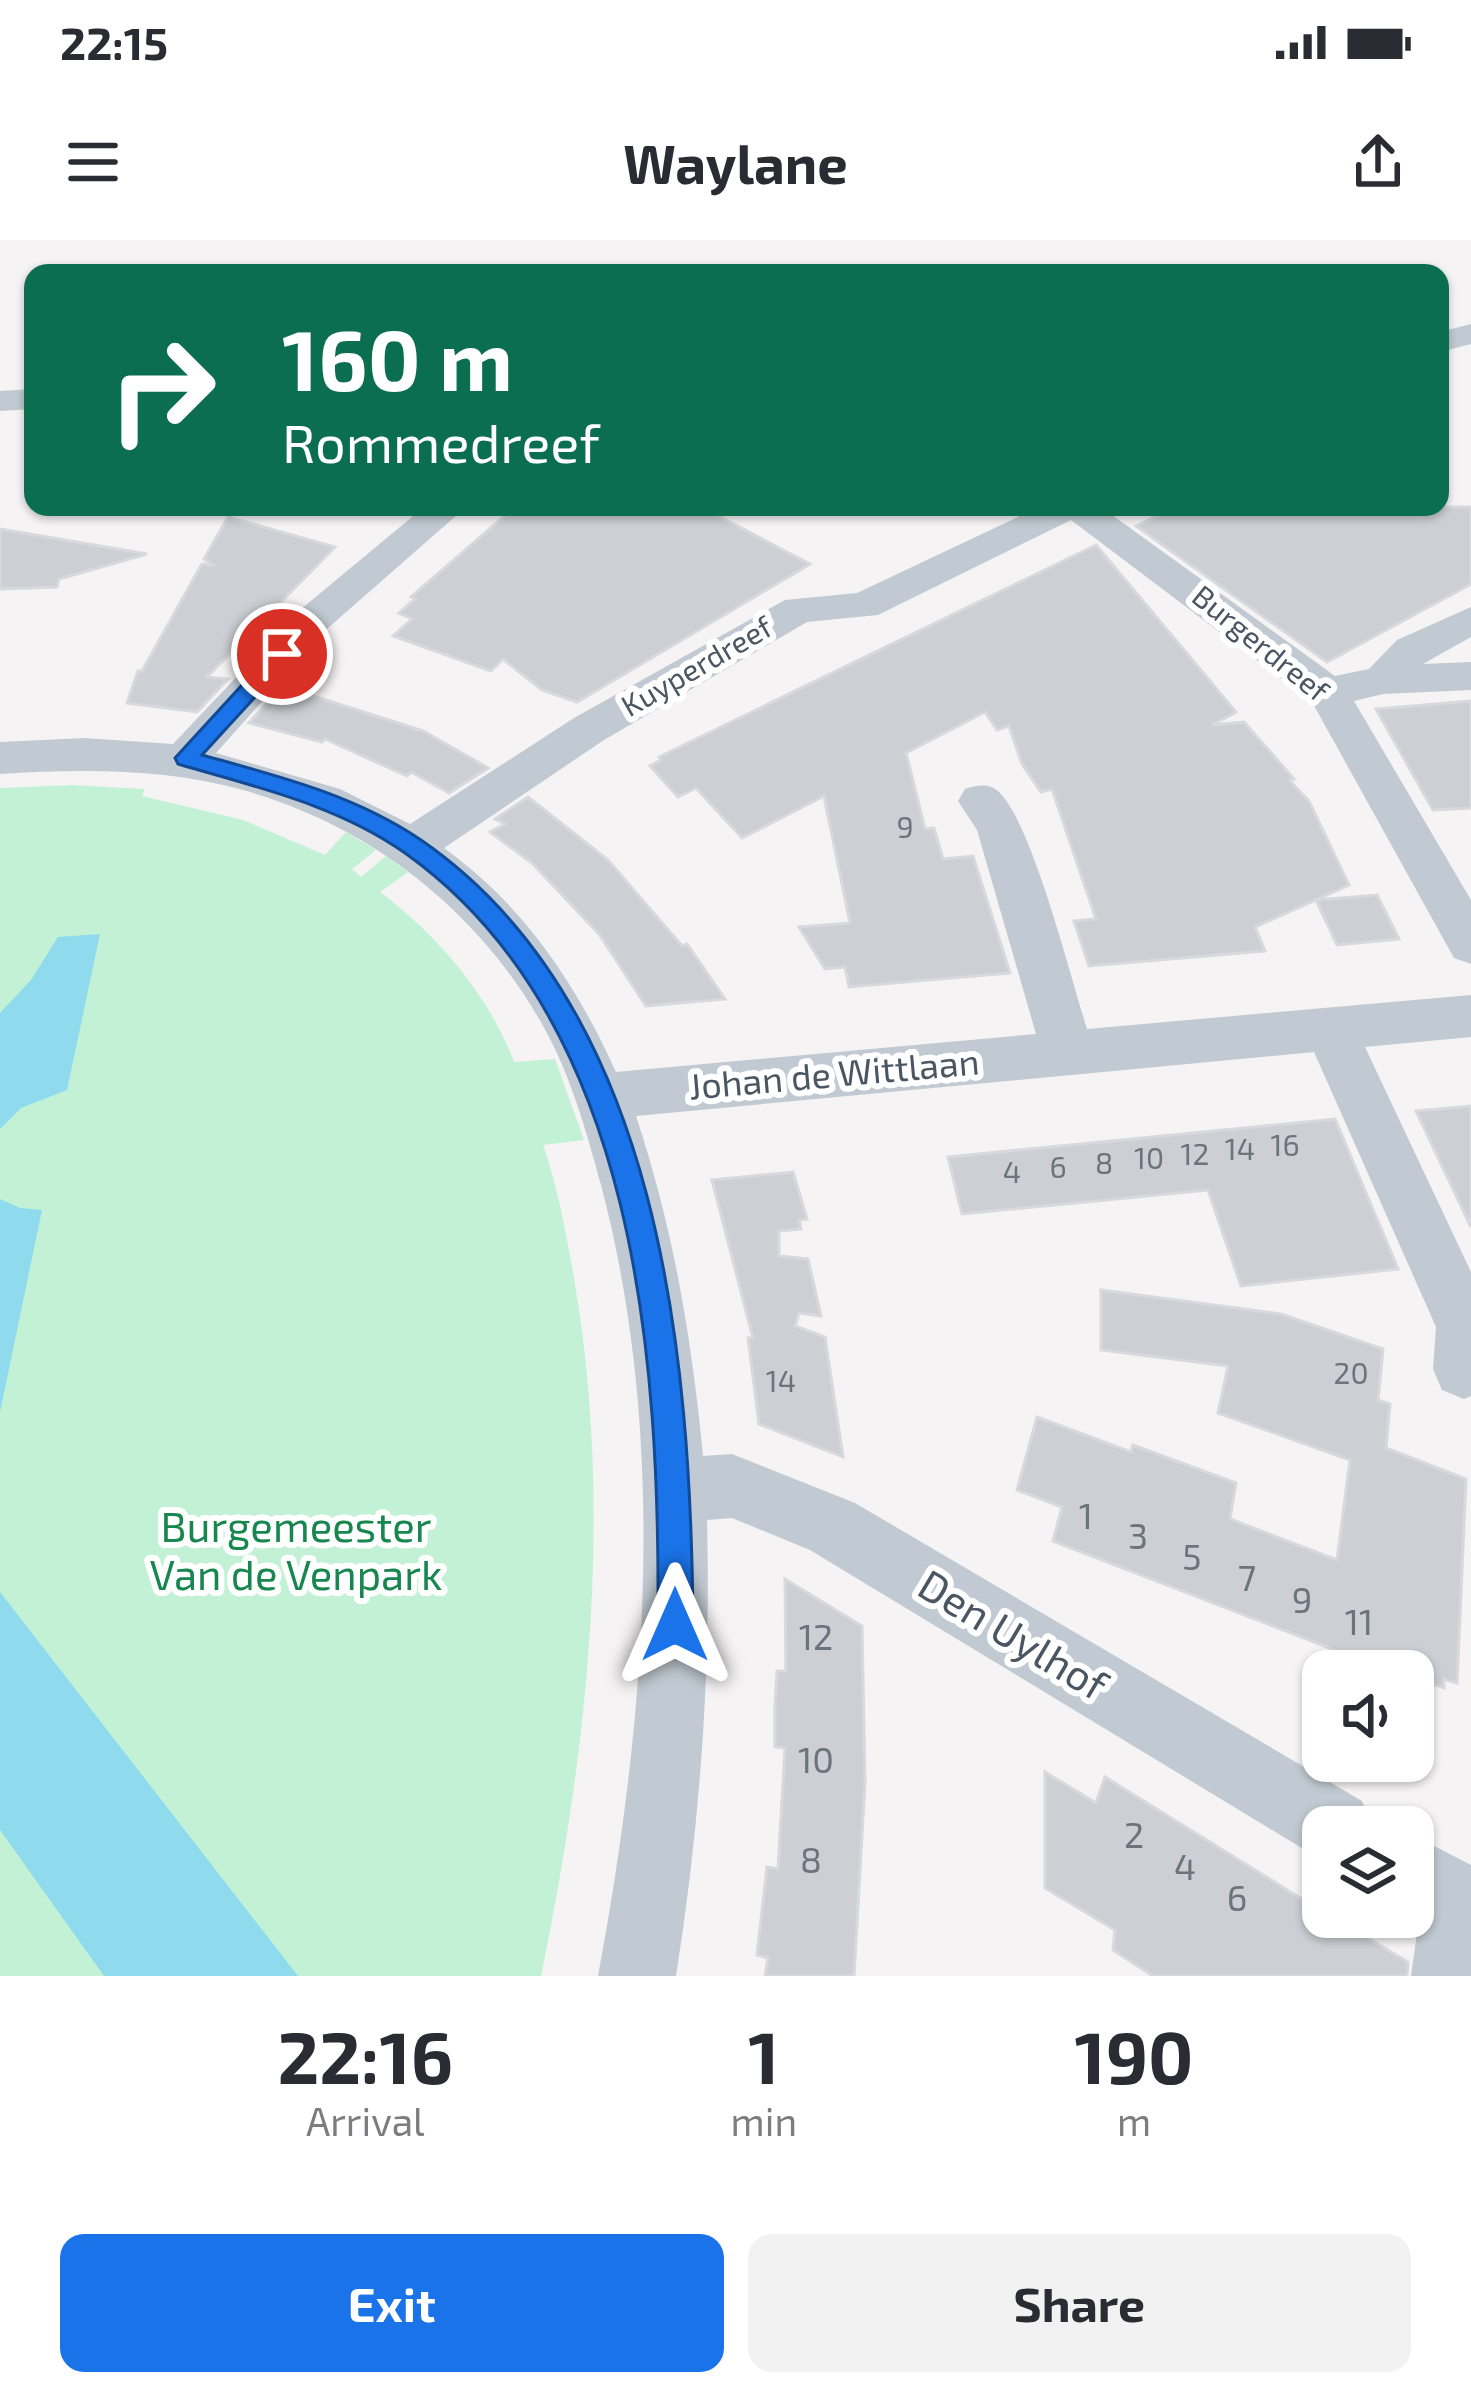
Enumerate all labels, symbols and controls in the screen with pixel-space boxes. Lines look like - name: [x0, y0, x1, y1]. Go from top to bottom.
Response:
- text: 22:15: [60, 15, 168, 69]
- icon: menu: [60, 129, 126, 195]
- icon: share: [1345, 129, 1411, 195]
- text: Waylane: [623, 130, 848, 195]
- text: 160 m: [282, 307, 513, 408]
- icon: right: [84, 312, 240, 468]
- text: Rommedreef: [282, 409, 600, 474]
- street label: Burgerdreef: [1186, 577, 1337, 709]
- pin: [231, 603, 333, 705]
- street label: Kuyperdreef: [614, 607, 778, 723]
- icon: arrive: [249, 621, 315, 687]
- house number: 9: [896, 808, 914, 844]
- street label: Johan de Wittlaan: [687, 1038, 981, 1107]
- house number: 16: [1270, 1126, 1300, 1162]
- house number: 14: [1225, 1130, 1255, 1166]
- house number: 12: [1181, 1135, 1209, 1171]
- house number: 10: [1134, 1139, 1164, 1175]
- house number: 8: [1095, 1144, 1113, 1180]
- house number: 6: [1049, 1148, 1067, 1184]
- house number: 4: [1003, 1153, 1021, 1189]
- house number: 20: [1334, 1354, 1368, 1390]
- house number: 14: [766, 1362, 796, 1398]
- house number: 1: [1079, 1493, 1093, 1536]
- park label: Burgemeester Van de Venpark: [150, 1500, 442, 1598]
- house number: 3: [1128, 1513, 1148, 1556]
- house number: 5: [1182, 1534, 1202, 1577]
- house number: 7: [1238, 1555, 1256, 1598]
- street label: Den Uylhof: [911, 1558, 1118, 1710]
- position arrow: [612, 1562, 738, 1688]
- house number: 9: [1292, 1577, 1312, 1620]
- house number: 11: [1345, 1599, 1373, 1642]
- house number: 12: [799, 1614, 833, 1657]
- map controls: [1302, 1650, 1434, 1938]
- button: sound: [1302, 1650, 1434, 1782]
- house number: 10: [798, 1737, 834, 1780]
- button: layers: [1302, 1806, 1434, 1938]
- house number: 2: [1124, 1812, 1144, 1855]
- house number: 8: [800, 1837, 822, 1880]
- house number: 4: [1174, 1844, 1196, 1887]
- house number: 6: [1227, 1875, 1247, 1918]
- text: 22:16: [277, 2012, 453, 2098]
- text: 1: [748, 2012, 779, 2098]
- text: 190: [1075, 2012, 1194, 2098]
- text: Arrival: [306, 2097, 425, 2144]
- text: min: [731, 2097, 797, 2144]
- text: m: [1117, 2097, 1151, 2144]
- button: Exit: [60, 2234, 724, 2372]
- button: Share: [748, 2234, 1411, 2372]

